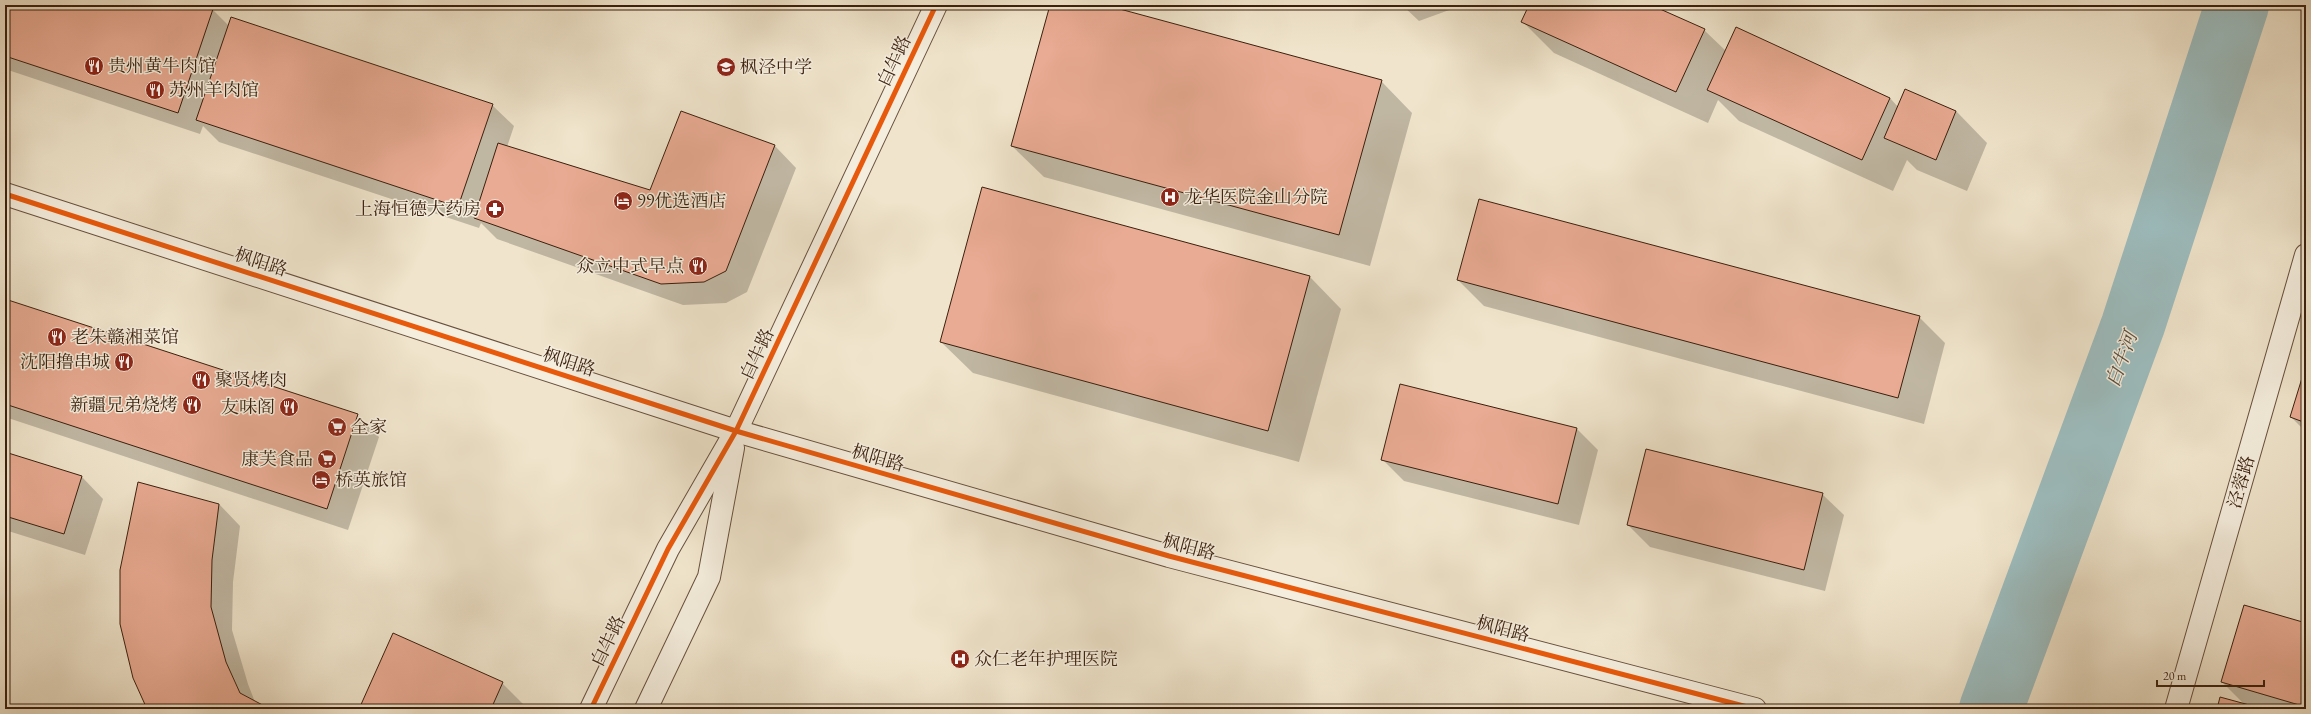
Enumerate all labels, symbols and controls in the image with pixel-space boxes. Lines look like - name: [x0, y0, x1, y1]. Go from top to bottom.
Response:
- street label: 白牛路: [872, 31, 915, 90]
- place label: 贵州黄牛肉馆: [108, 54, 216, 77]
- restaurant icon: 贵州黄牛肉馆: [83, 55, 105, 77]
- place label: 枫泾中学: [740, 55, 812, 78]
- school or university icon: 枫泾中学: [715, 56, 737, 78]
- place label: 苏州羊肉馆: [169, 78, 259, 101]
- restaurant icon: 苏州羊肉馆: [144, 79, 166, 101]
- place label: 龙华医院金山分院: [1184, 185, 1328, 208]
- hospital icon: 龙华医院金山分院: [1159, 186, 1181, 208]
- place label: 99优选酒店: [637, 189, 726, 212]
- hotel icon: 99优选酒店: [612, 190, 634, 212]
- place label: 上海恒德大药房: [355, 197, 481, 220]
- pharmacy icon: 上海恒德大药房: [484, 198, 506, 220]
- street label: 枫阳路: [232, 242, 290, 281]
- place label: 众立中式早点: [576, 254, 684, 277]
- restaurant icon: 众立中式早点: [687, 255, 709, 277]
- street label: 白牛路: [735, 324, 778, 383]
- place label: 老朱赣湘菜馆: [71, 325, 179, 348]
- water label: 白牛河: [2100, 325, 2144, 390]
- restaurant icon: 老朱赣湘菜馆: [46, 326, 68, 348]
- street label: 枫阳路: [540, 342, 598, 381]
- place label: 沈阳撸串城: [20, 350, 110, 373]
- restaurant icon: 沈阳撸串城: [113, 351, 135, 373]
- place label: 聚贤烤肉: [215, 368, 287, 391]
- restaurant icon: 聚贤烤肉: [190, 369, 212, 391]
- place label: 新疆兄弟烧烤: [70, 393, 178, 416]
- restaurant icon: 新疆兄弟烧烤: [181, 394, 203, 416]
- place label: 友味阁: [221, 395, 275, 418]
- restaurant icon: 友味阁: [278, 396, 300, 418]
- place label: 全家: [351, 415, 387, 438]
- supermarket icon: 全家: [326, 416, 348, 438]
- street label: 枫阳路: [849, 439, 907, 476]
- place label: 康芙食品: [241, 447, 313, 470]
- supermarket icon: 康芙食品: [316, 448, 338, 470]
- street label: 泾蓉路: [2222, 453, 2259, 511]
- place label: 桥英旅馆: [335, 468, 407, 491]
- hotel icon: 桥英旅馆: [310, 469, 332, 491]
- street label: 枫阳路: [1160, 528, 1218, 565]
- street label: 枫阳路: [1474, 610, 1532, 647]
- street label: 白牛路: [585, 611, 630, 670]
- place label: 众仁老年护理医院: [974, 647, 1118, 670]
- hospital icon: 众仁老年护理医院: [949, 648, 971, 670]
- scale bar: [2157, 662, 2264, 688]
- text: 20 m: [2163, 668, 2187, 684]

